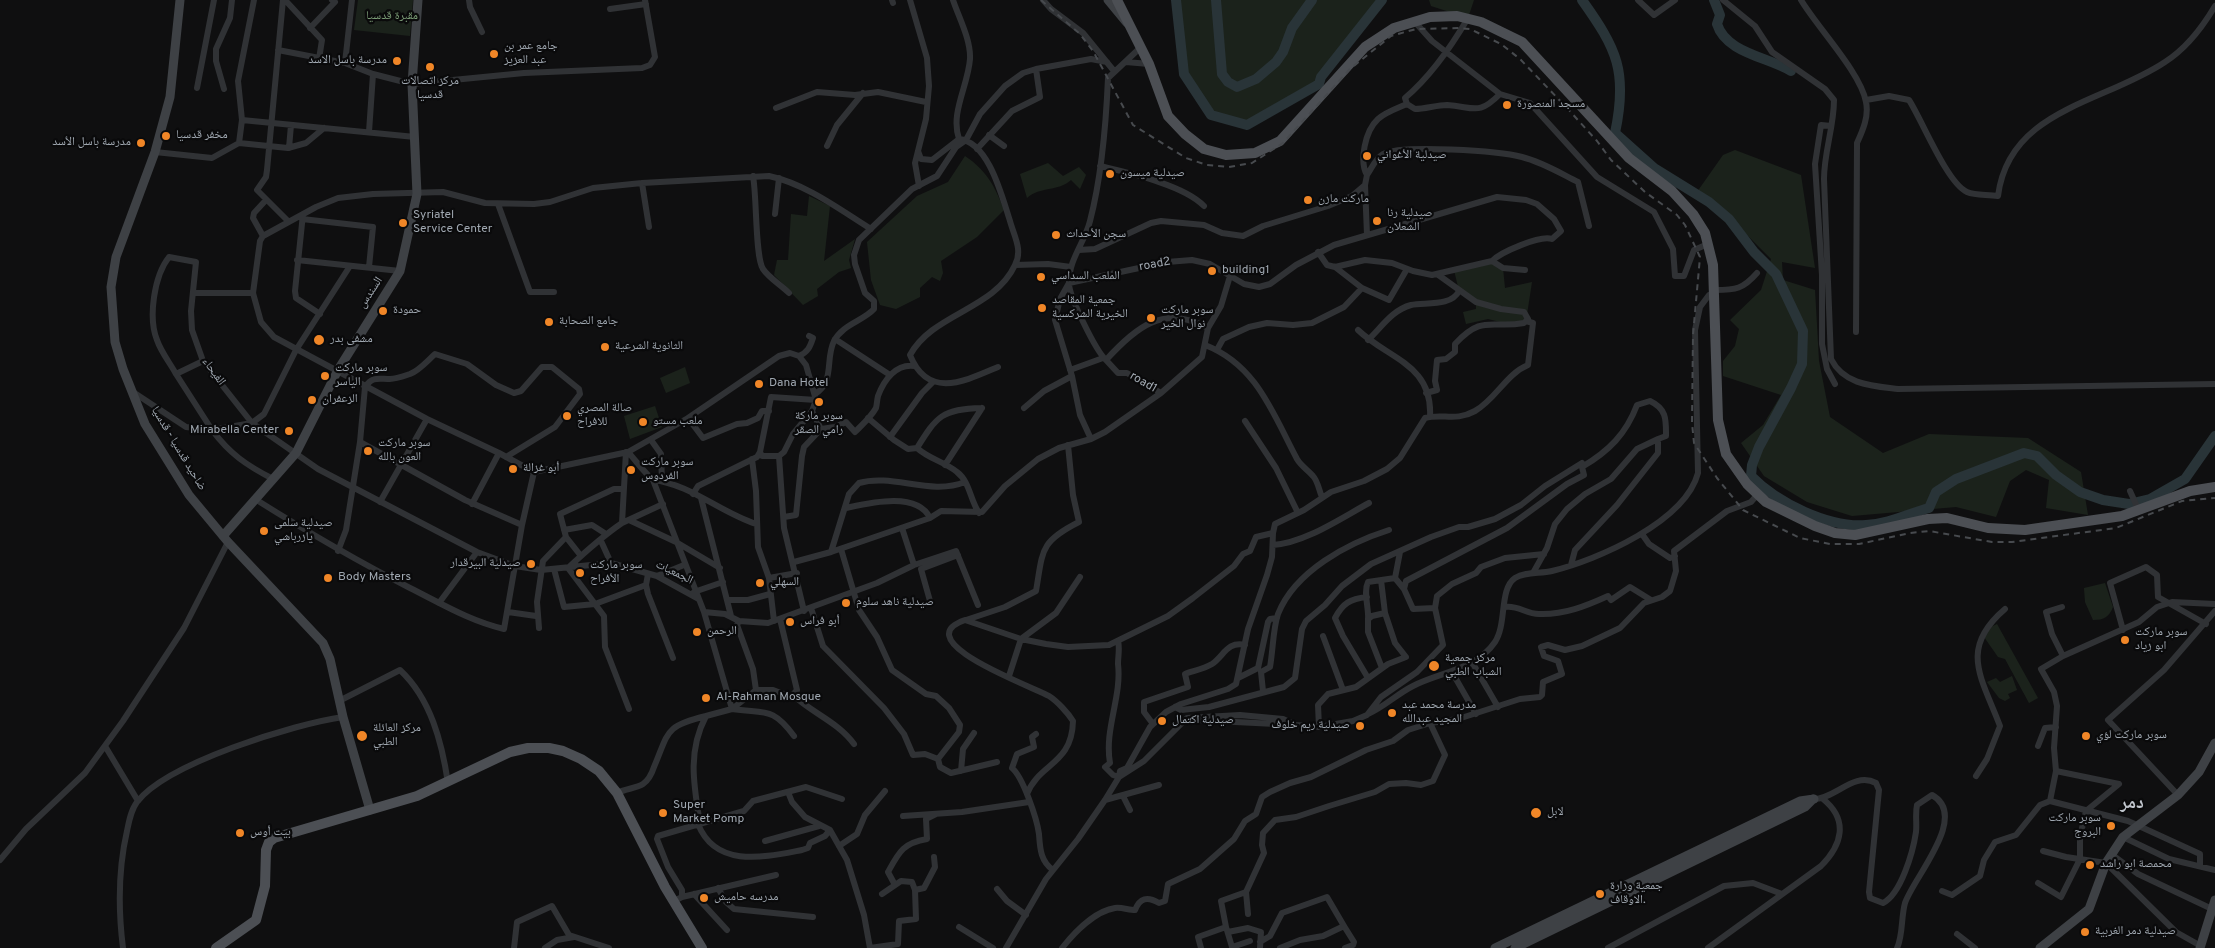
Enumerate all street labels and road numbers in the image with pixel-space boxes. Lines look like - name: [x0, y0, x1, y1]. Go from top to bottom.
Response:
- street label: road2: [1138, 255, 1172, 275]
- street label: السندس: [356, 275, 386, 311]
- street label: الفيحاء: [198, 355, 228, 389]
- street label: road1: [1127, 370, 1159, 396]
- street label: ضاحيد قدسيا - قدسيا: [147, 404, 209, 494]
- street label: الجمعيات: [653, 558, 695, 588]

